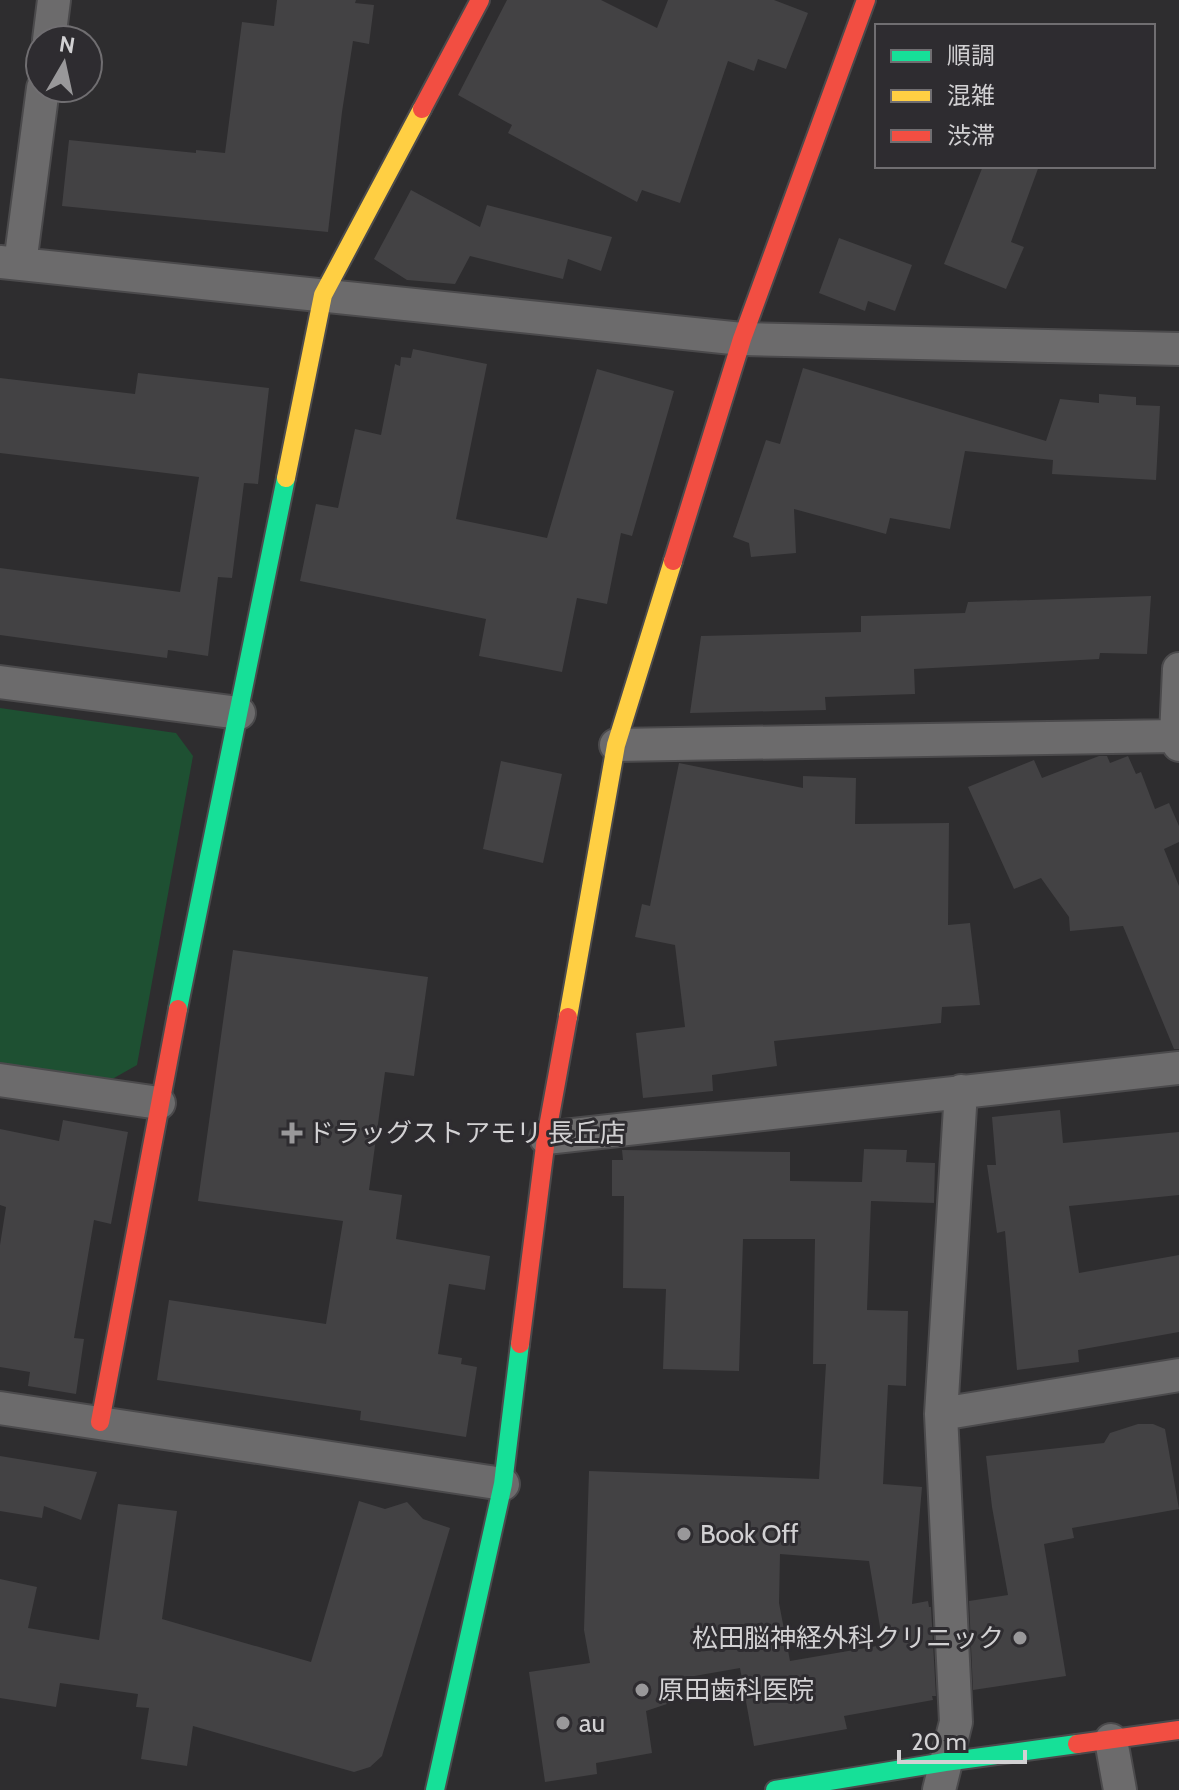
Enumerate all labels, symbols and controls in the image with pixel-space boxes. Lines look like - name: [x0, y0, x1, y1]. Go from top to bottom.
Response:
- north arrow: [24, 24, 104, 104]
- legend: [875, 24, 1155, 168]
- text: N: [57, 30, 77, 59]
- text: 順調: [947, 41, 995, 70]
- text: 混雑: [947, 81, 995, 110]
- text: 渋滞: [947, 121, 995, 150]
- place label: ドラッグストアモリ 長丘店: [308, 1117, 626, 1149]
- marker: ドラッグストアモリ 長丘店: [283, 1124, 301, 1142]
- place label: Book Off: [700, 1518, 799, 1550]
- marker: Book Off: [675, 1525, 693, 1543]
- place label: 松田脳神経外科クリニック: [692, 1622, 1004, 1654]
- marker: 松田脳神経外科クリニック: [1011, 1629, 1029, 1647]
- place label: 原田歯科医院: [658, 1674, 814, 1706]
- marker: 原田歯科医院: [633, 1681, 651, 1699]
- place label: au: [579, 1707, 605, 1739]
- marker: au: [554, 1714, 572, 1732]
- scale bar: [899, 1714, 1025, 1764]
- text: 20 m: [911, 1727, 967, 1756]

